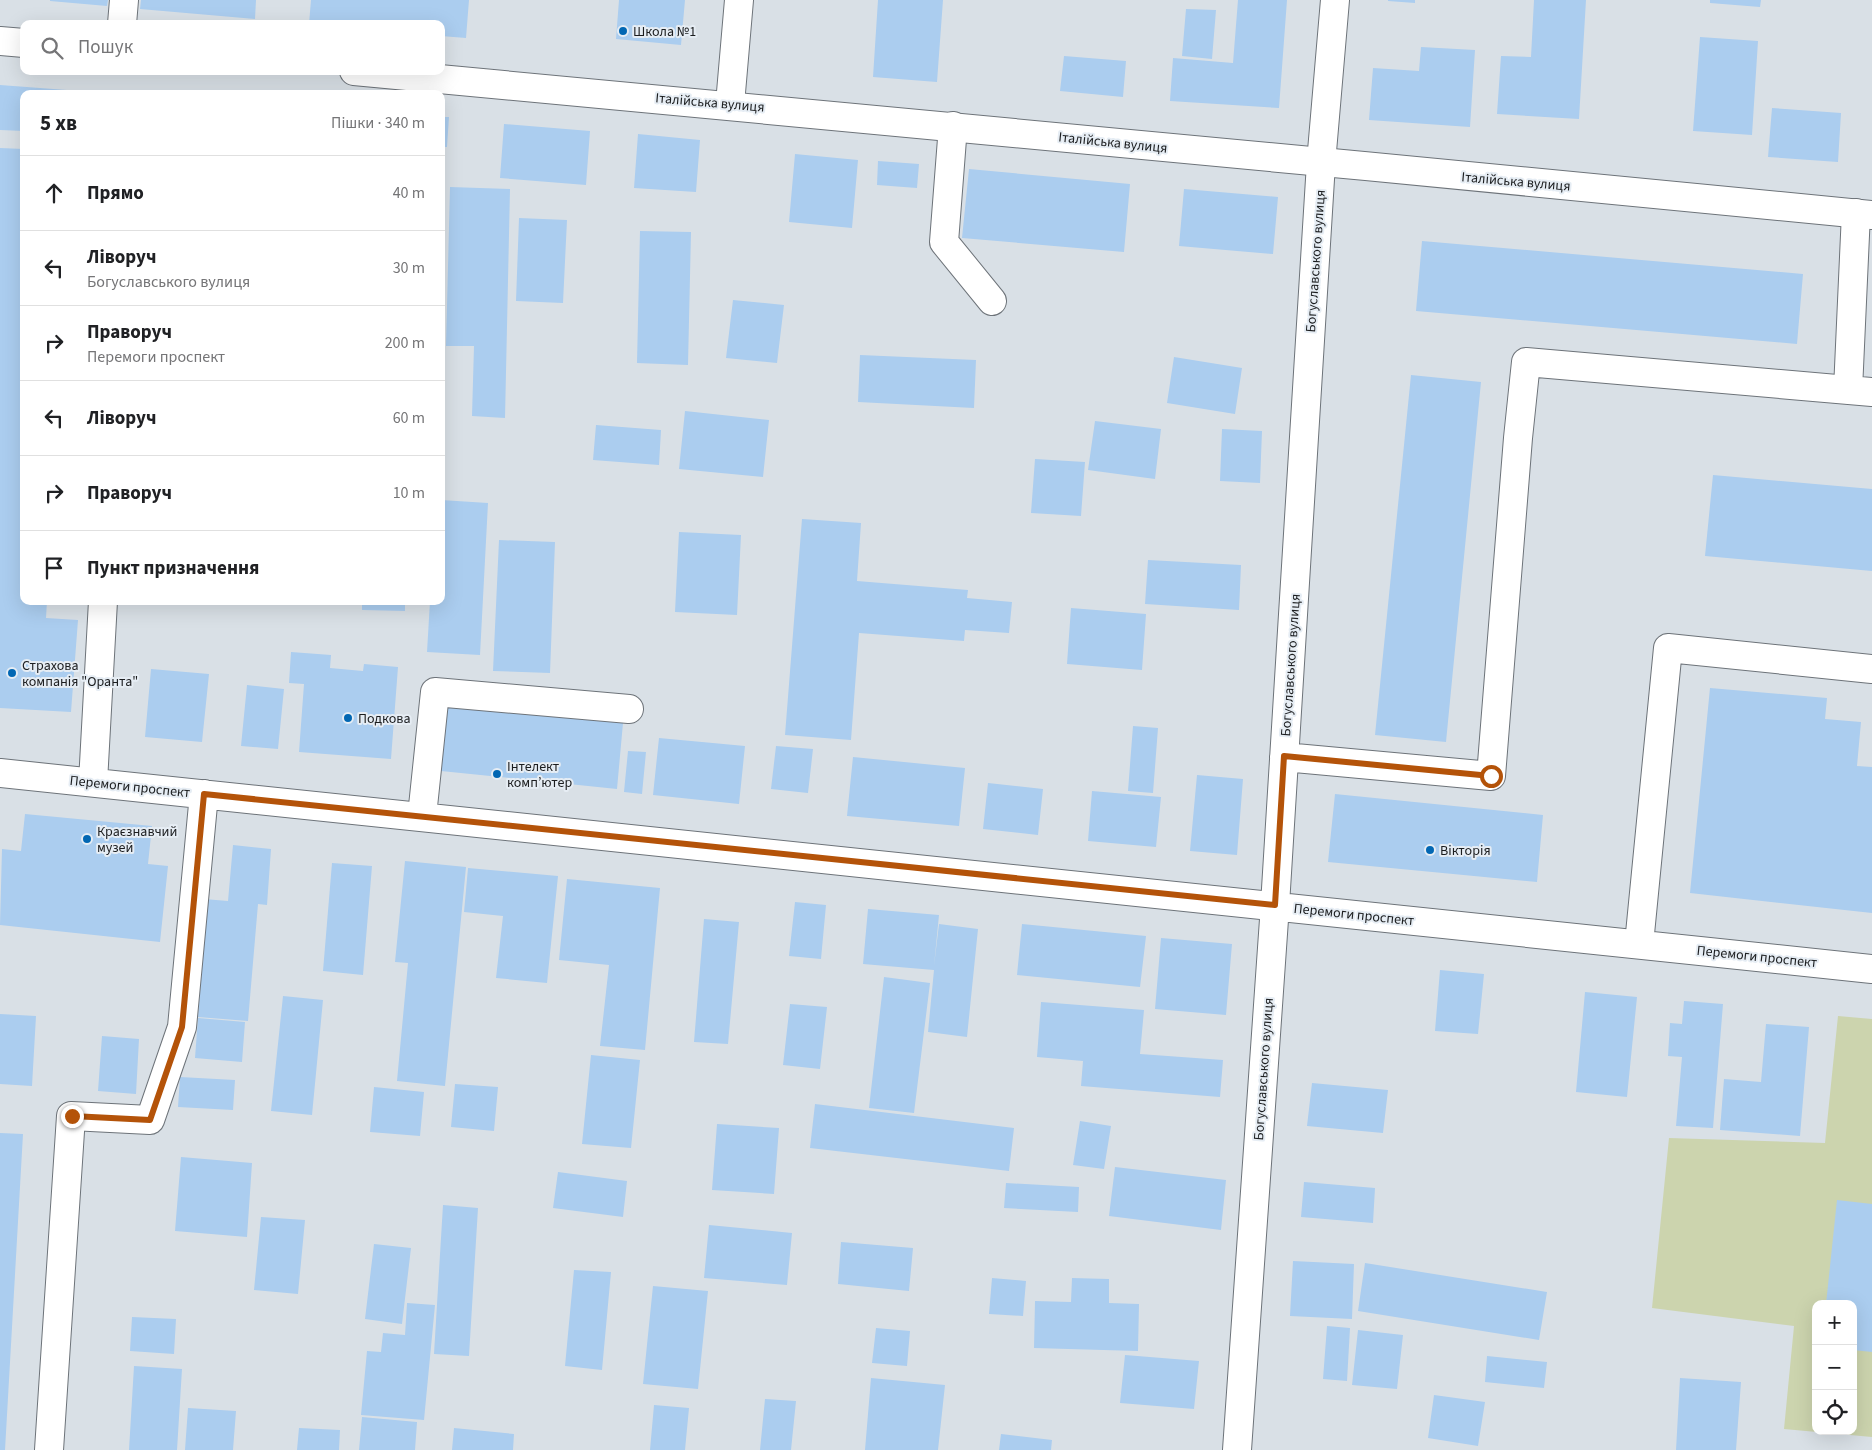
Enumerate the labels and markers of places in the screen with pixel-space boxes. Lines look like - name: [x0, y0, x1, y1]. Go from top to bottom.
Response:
- place label: Школа №1: [633, 22, 696, 42]
- marker: Школа №1: [617, 25, 629, 37]
- place label: Страхова компанія "Оранта": [22, 656, 138, 692]
- marker: Страхова компанія "Оранта": [6, 667, 18, 679]
- place label: Подкова: [358, 709, 411, 729]
- marker: Подкова: [342, 712, 354, 724]
- place label: Інтелект комп’ютер: [507, 757, 572, 793]
- marker: Інтелект комп’ютер: [491, 768, 503, 780]
- place label: Краєзнавчий музей: [97, 822, 177, 858]
- marker: Краєзнавчий музей: [81, 833, 93, 845]
- place label: Вікторія: [1440, 841, 1491, 861]
- marker: Вікторія: [1424, 844, 1436, 856]

